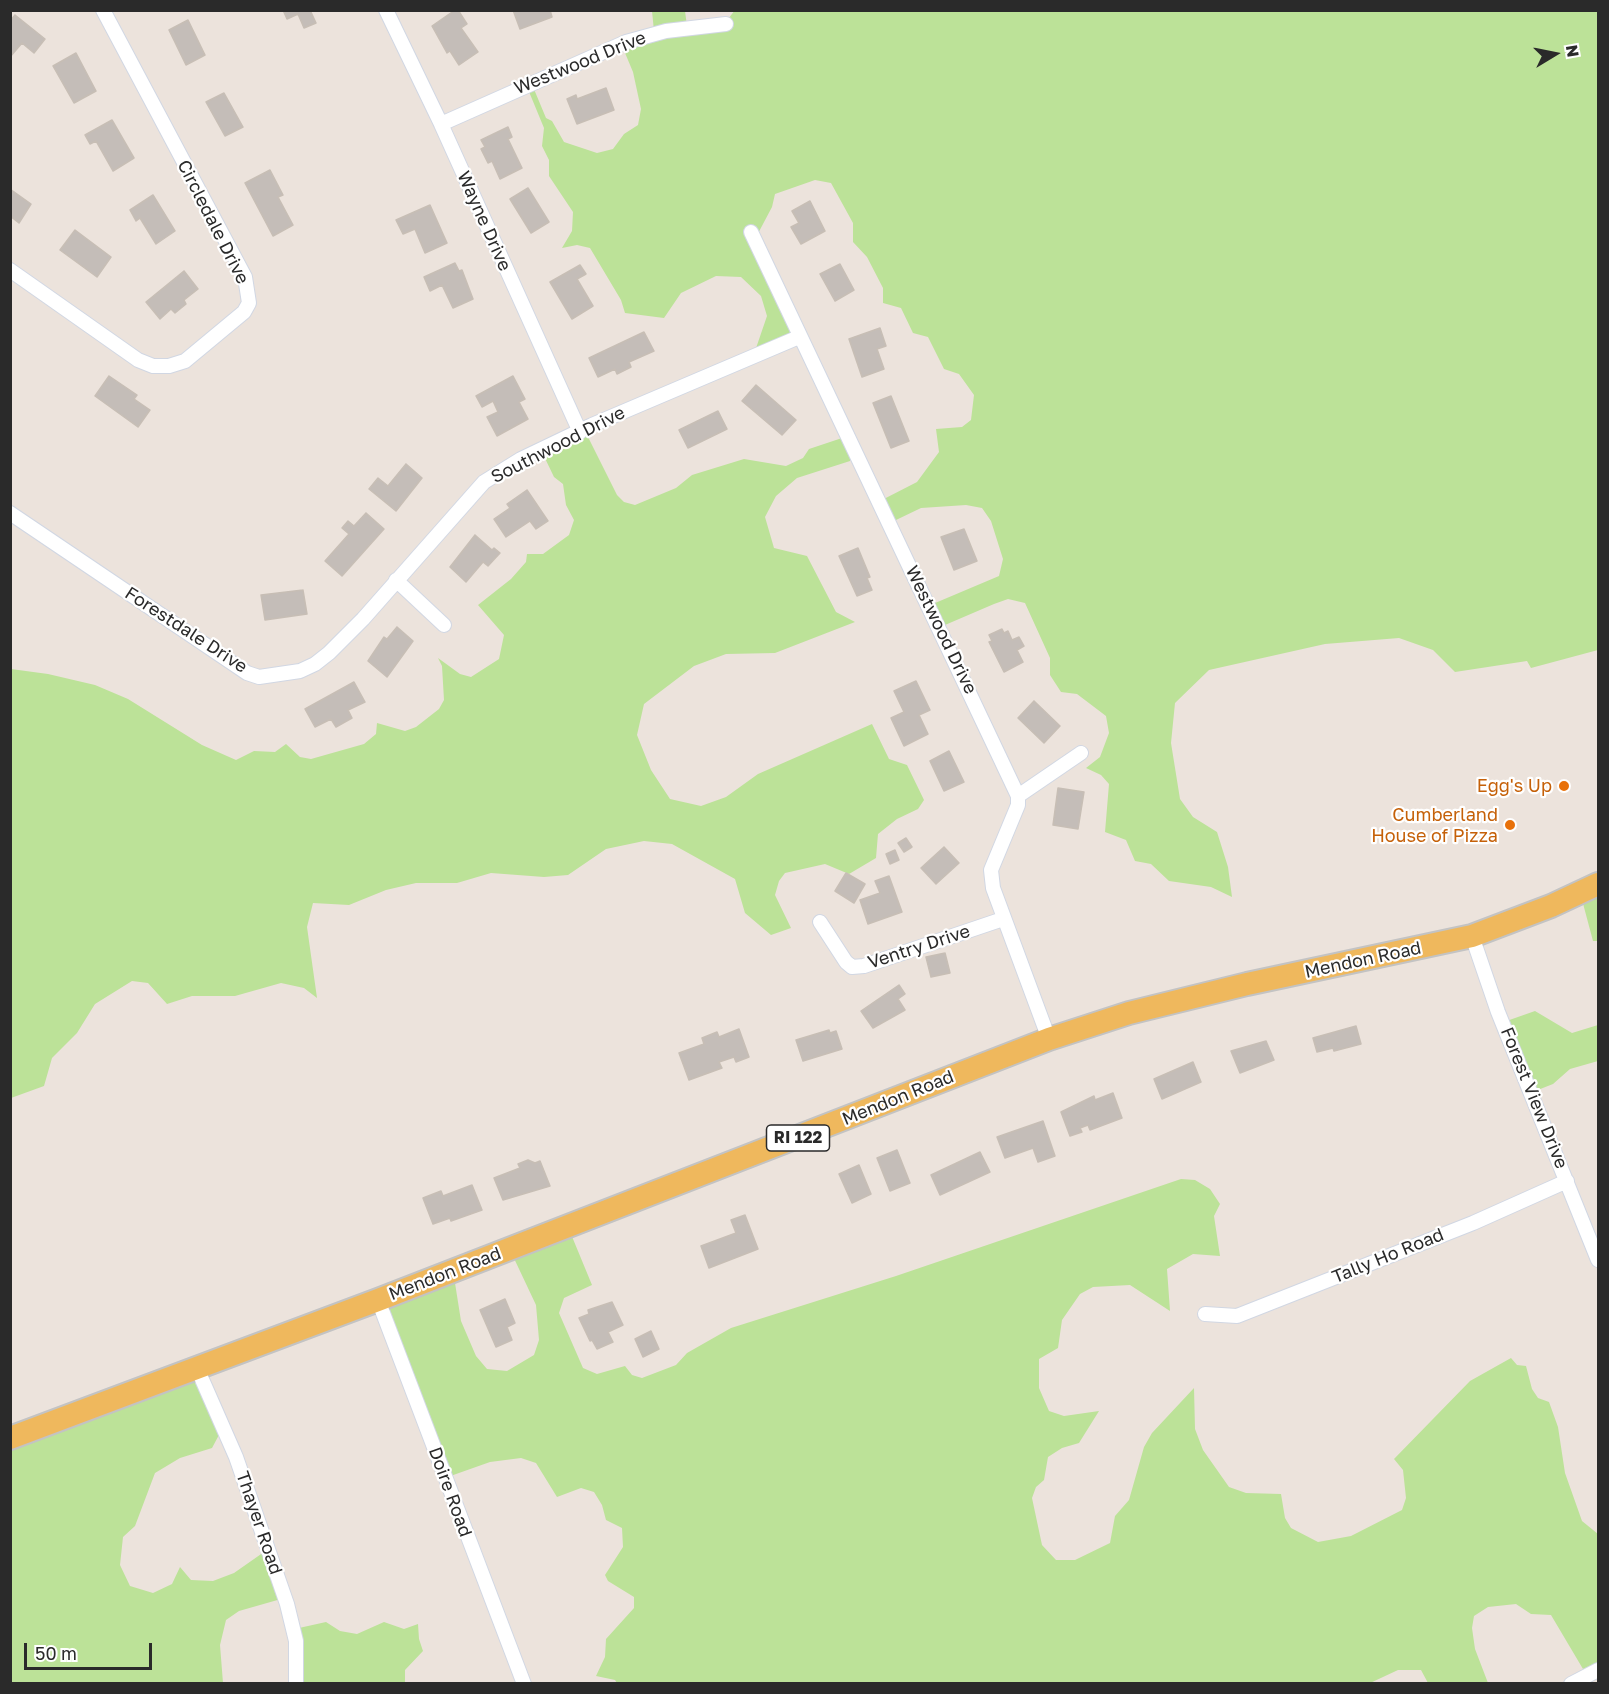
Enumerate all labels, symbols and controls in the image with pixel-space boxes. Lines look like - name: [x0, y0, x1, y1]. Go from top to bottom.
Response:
- north arrow: [1525, 24, 1585, 84]
- street label: Westwood Drive: [511, 27, 649, 99]
- text: N: [1562, 43, 1584, 59]
- street label: Circledale Drive: [172, 156, 254, 288]
- street label: Wayne Drive: [452, 168, 516, 274]
- street label: Southwood Drive: [487, 402, 629, 488]
- street label: Westwood Drive: [901, 562, 981, 698]
- street label: Forestdale Drive: [121, 582, 251, 678]
- place label: Egg's Up: [1477, 775, 1552, 797]
- marker: Egg's Up: [1557, 779, 1571, 793]
- place label: Cumberland House of Pizza: [1371, 804, 1498, 846]
- marker: Cumberland House of Pizza: [1503, 818, 1517, 832]
- street label: Ventry Drive: [865, 920, 973, 974]
- street label: Mendon Road: [1303, 937, 1423, 983]
- street label: Forest View Drive: [1496, 1024, 1572, 1172]
- street label: Mendon Road: [839, 1066, 957, 1130]
- road number: RI 122: [766, 1125, 830, 1151]
- street label: Tally Ho Road: [1329, 1224, 1447, 1288]
- street label: Mendon Road: [386, 1243, 504, 1305]
- street label: Doire Road: [424, 1444, 476, 1540]
- street label: Thayer Road: [231, 1469, 287, 1577]
- scale bar: [27, 1631, 154, 1669]
- text: 50 m: [35, 1642, 77, 1664]

